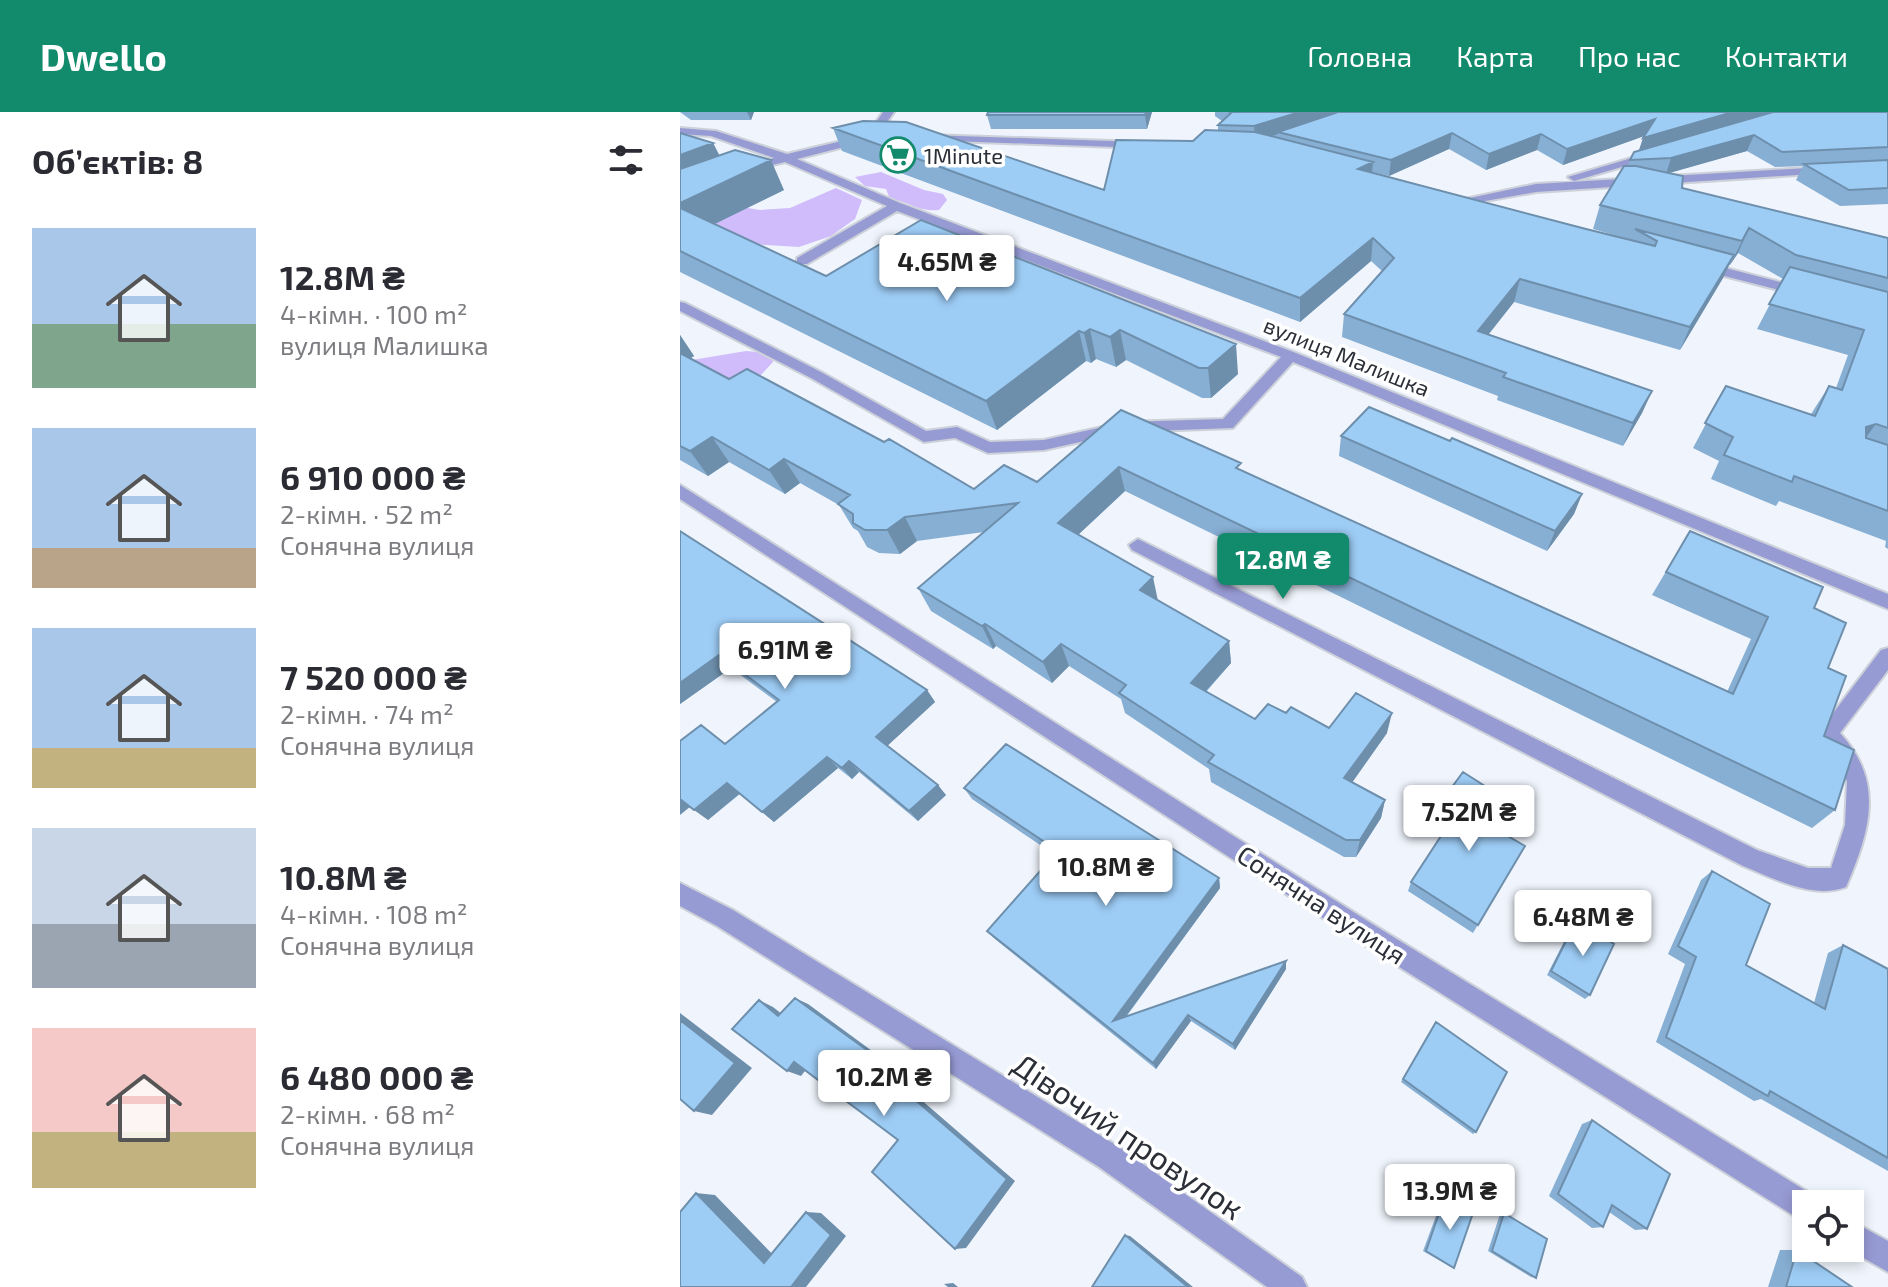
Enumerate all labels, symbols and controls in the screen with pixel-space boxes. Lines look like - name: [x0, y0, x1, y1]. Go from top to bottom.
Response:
- text: Dwello: [40, 33, 167, 79]
- text: Головна: [1307, 39, 1412, 73]
- text: Карта: [1456, 39, 1534, 73]
- text: Про нас: [1578, 39, 1681, 73]
- text: Контакти: [1725, 39, 1848, 73]
- supermarket icon: 1Minute: [879, 136, 917, 174]
- icon: filters: [604, 138, 648, 182]
- text: Об’єктів: 8: [32, 140, 203, 181]
- place label: 1Minute: [924, 142, 1003, 168]
- pin: 4.65M ₴: [873, 235, 1021, 303]
- text: 4.65M ₴: [897, 245, 997, 276]
- text: 12.8M ₴: [280, 256, 405, 297]
- icon: home: [96, 260, 192, 356]
- text: 4-кімн. · 100 m²: [280, 298, 467, 329]
- street label: вулиця Малишка: [1260, 311, 1434, 402]
- text: вулиця Малишка: [280, 329, 489, 360]
- text: 6 910 000 ₴: [280, 456, 465, 497]
- icon: home: [96, 460, 192, 556]
- text: 2-кімн. · 52 m²: [280, 498, 453, 529]
- text: Сонячна вулиця: [280, 529, 474, 560]
- pin: 12.8M ₴: [1209, 533, 1357, 601]
- text: 12.8M ₴: [1235, 543, 1331, 574]
- pin: 6.91M ₴: [711, 623, 859, 691]
- text: 6.91M ₴: [737, 633, 833, 664]
- text: 7 520 000 ₴: [280, 656, 467, 697]
- icon: home: [96, 660, 192, 756]
- text: 2-кімн. · 74 m²: [280, 698, 454, 729]
- text: Сонячна вулиця: [280, 729, 474, 760]
- pin: 7.52M ₴: [1395, 785, 1543, 853]
- text: 7.52M ₴: [1421, 795, 1517, 826]
- street label: Сонячна вулиця: [1231, 838, 1412, 971]
- pin: 10.8M ₴: [1032, 840, 1180, 908]
- text: 10.8M ₴: [1058, 850, 1154, 881]
- text: 10.8M ₴: [280, 856, 407, 897]
- icon: home: [96, 860, 192, 956]
- pin: 6.48M ₴: [1509, 890, 1657, 958]
- text: 4-кімн. · 108 m²: [280, 898, 468, 929]
- text: 6.48M ₴: [1532, 900, 1634, 931]
- text: Сонячна вулиця: [280, 929, 474, 960]
- street label: Дівочий провулок: [1006, 1044, 1252, 1227]
- pin: 10.2M ₴: [810, 1050, 958, 1118]
- text: 6 480 000 ₴: [280, 1056, 473, 1097]
- icon: home: [96, 1060, 192, 1156]
- text: 10.2M ₴: [836, 1060, 932, 1091]
- text: 2-кімн. · 68 m²: [280, 1098, 455, 1129]
- text: Сонячна вулиця: [280, 1129, 474, 1160]
- pin: 13.9M ₴: [1376, 1164, 1524, 1232]
- text: 13.9M ₴: [1403, 1174, 1497, 1205]
- map controls: [1792, 1190, 1864, 1262]
- button: locate: [1792, 1190, 1864, 1262]

